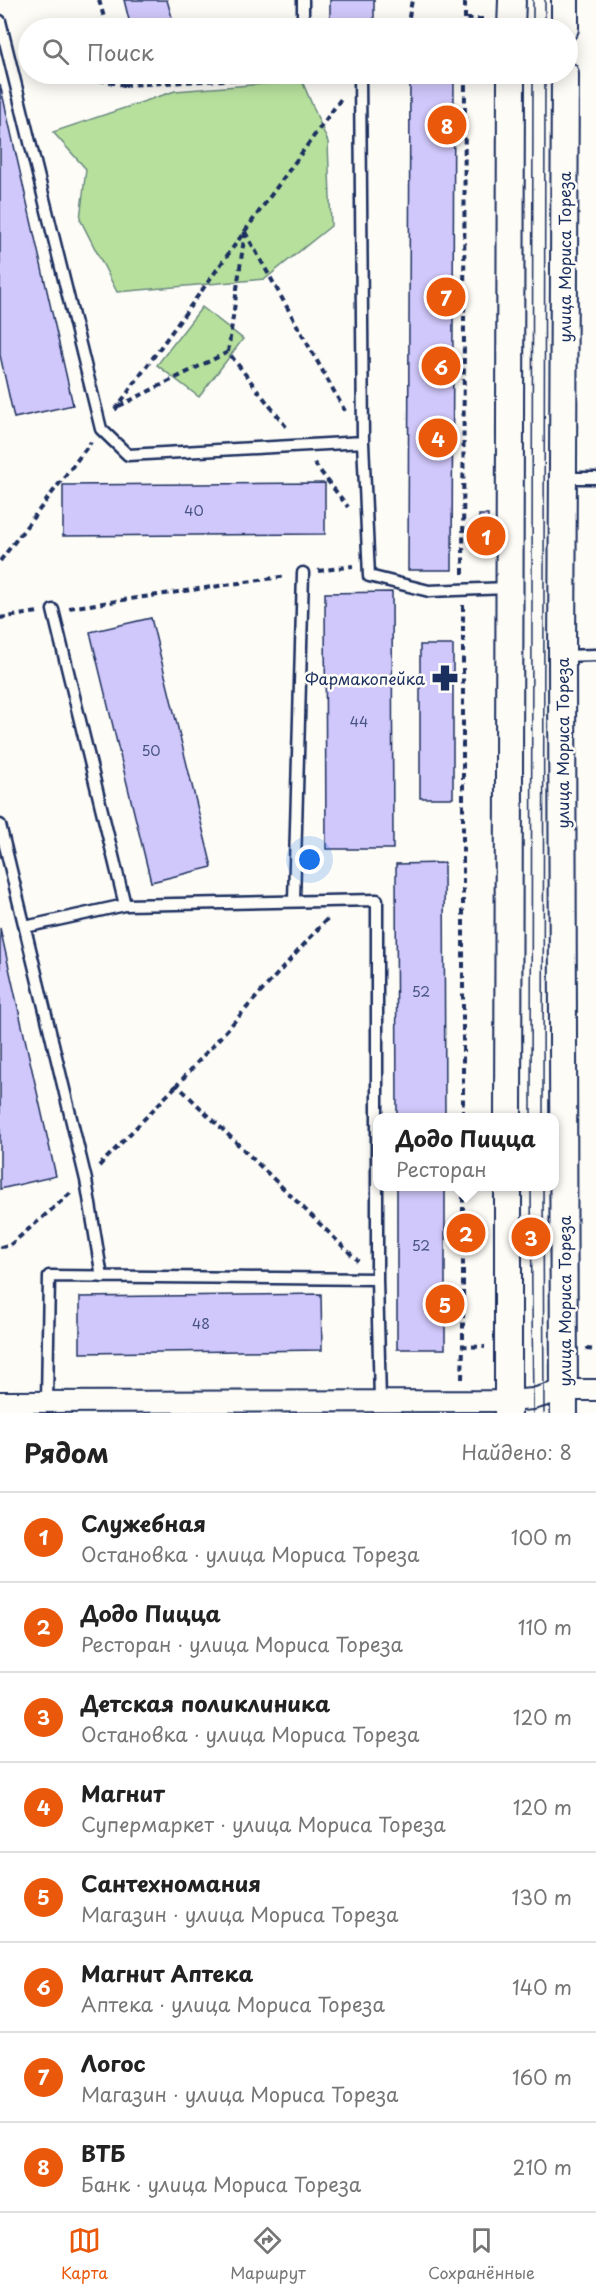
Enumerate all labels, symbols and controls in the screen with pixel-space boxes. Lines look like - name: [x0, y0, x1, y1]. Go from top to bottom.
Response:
- search box: [18, 18, 578, 84]
- icon: search: [39, 35, 72, 68]
- text: Поиск: [87, 35, 154, 68]
- pin: 8: [428, 102, 466, 148]
- street label: улица Мориса Тореза: [552, 171, 576, 343]
- pin: 7: [426, 274, 466, 320]
- pin: 6: [422, 344, 460, 388]
- pin: 4: [418, 416, 458, 460]
- house number: 40: [184, 500, 204, 521]
- pin: 1: [466, 514, 506, 558]
- street label: улица Мориса Тореза: [550, 657, 574, 829]
- pharmacy icon: Фармакопейка: [430, 663, 460, 693]
- place label: Фармакопейка: [305, 666, 425, 690]
- house number: 44: [350, 711, 368, 732]
- house number: 50: [141, 740, 161, 761]
- your location: [295, 845, 324, 874]
- house number: 52: [412, 981, 430, 1002]
- popup: [373, 1113, 559, 1191]
- text: Додо Пицца: [396, 1121, 536, 1154]
- text: Ресторан: [396, 1154, 487, 1184]
- pin: 2: [446, 1210, 486, 1256]
- pin: 3: [512, 1214, 550, 1260]
- street label: улица Мориса Тореза: [552, 1215, 576, 1387]
- house number: 52: [412, 1235, 430, 1256]
- pin: 5: [426, 1282, 464, 1326]
- house number: 48: [192, 1313, 210, 1334]
- text: Рядом: [24, 1433, 109, 1472]
- text: Найдено: 8: [462, 1437, 572, 1467]
- text: Служебная: [81, 1506, 206, 1539]
- text: 1: [39, 1522, 48, 1552]
- text: 100 m: [511, 1522, 572, 1552]
- text: Остановка · улица Мориса Тореза: [81, 1539, 420, 1569]
- text: Додо Пицца: [81, 1596, 221, 1629]
- text: 2: [36, 1612, 51, 1642]
- text: 110 m: [518, 1612, 572, 1642]
- text: Ресторан · улица Мориса Тореза: [81, 1629, 403, 1659]
- text: Детская поликлиника: [81, 1686, 330, 1719]
- text: 3: [37, 1702, 50, 1732]
- text: 120 m: [513, 1702, 572, 1732]
- text: Остановка · улица Мориса Тореза: [81, 1719, 420, 1749]
- text: Магнит: [81, 1776, 165, 1809]
- text: 4: [37, 1792, 50, 1822]
- text: 120 m: [513, 1792, 572, 1822]
- text: Супермаркет · улица Мориса Тореза: [81, 1809, 446, 1839]
- text: Сантехномания: [81, 1866, 261, 1899]
- text: 5: [37, 1882, 50, 1912]
- text: 130 m: [512, 1882, 572, 1912]
- text: Магазин · улица Мориса Тореза: [81, 1899, 399, 1929]
- text: Магнит Аптека: [81, 1956, 253, 1989]
- text: 6: [36, 1972, 51, 2002]
- text: 140 m: [512, 1972, 572, 2002]
- text: Аптека · улица Мориса Тореза: [81, 1989, 385, 2019]
- text: Логос: [81, 2046, 146, 2079]
- text: 7: [38, 2062, 49, 2092]
- text: 160 m: [512, 2062, 572, 2092]
- text: Магазин · улица Мориса Тореза: [81, 2079, 399, 2109]
- text: ВТБ: [81, 2136, 125, 2169]
- text: 8: [37, 2152, 50, 2182]
- text: 210 m: [513, 2152, 572, 2182]
- text: Банк · улица Мориса Тореза: [81, 2169, 361, 2199]
- tab: Карта: [61, 2224, 108, 2284]
- tab: Маршрут: [230, 2224, 306, 2284]
- tab: Сохранённые: [428, 2224, 535, 2284]

